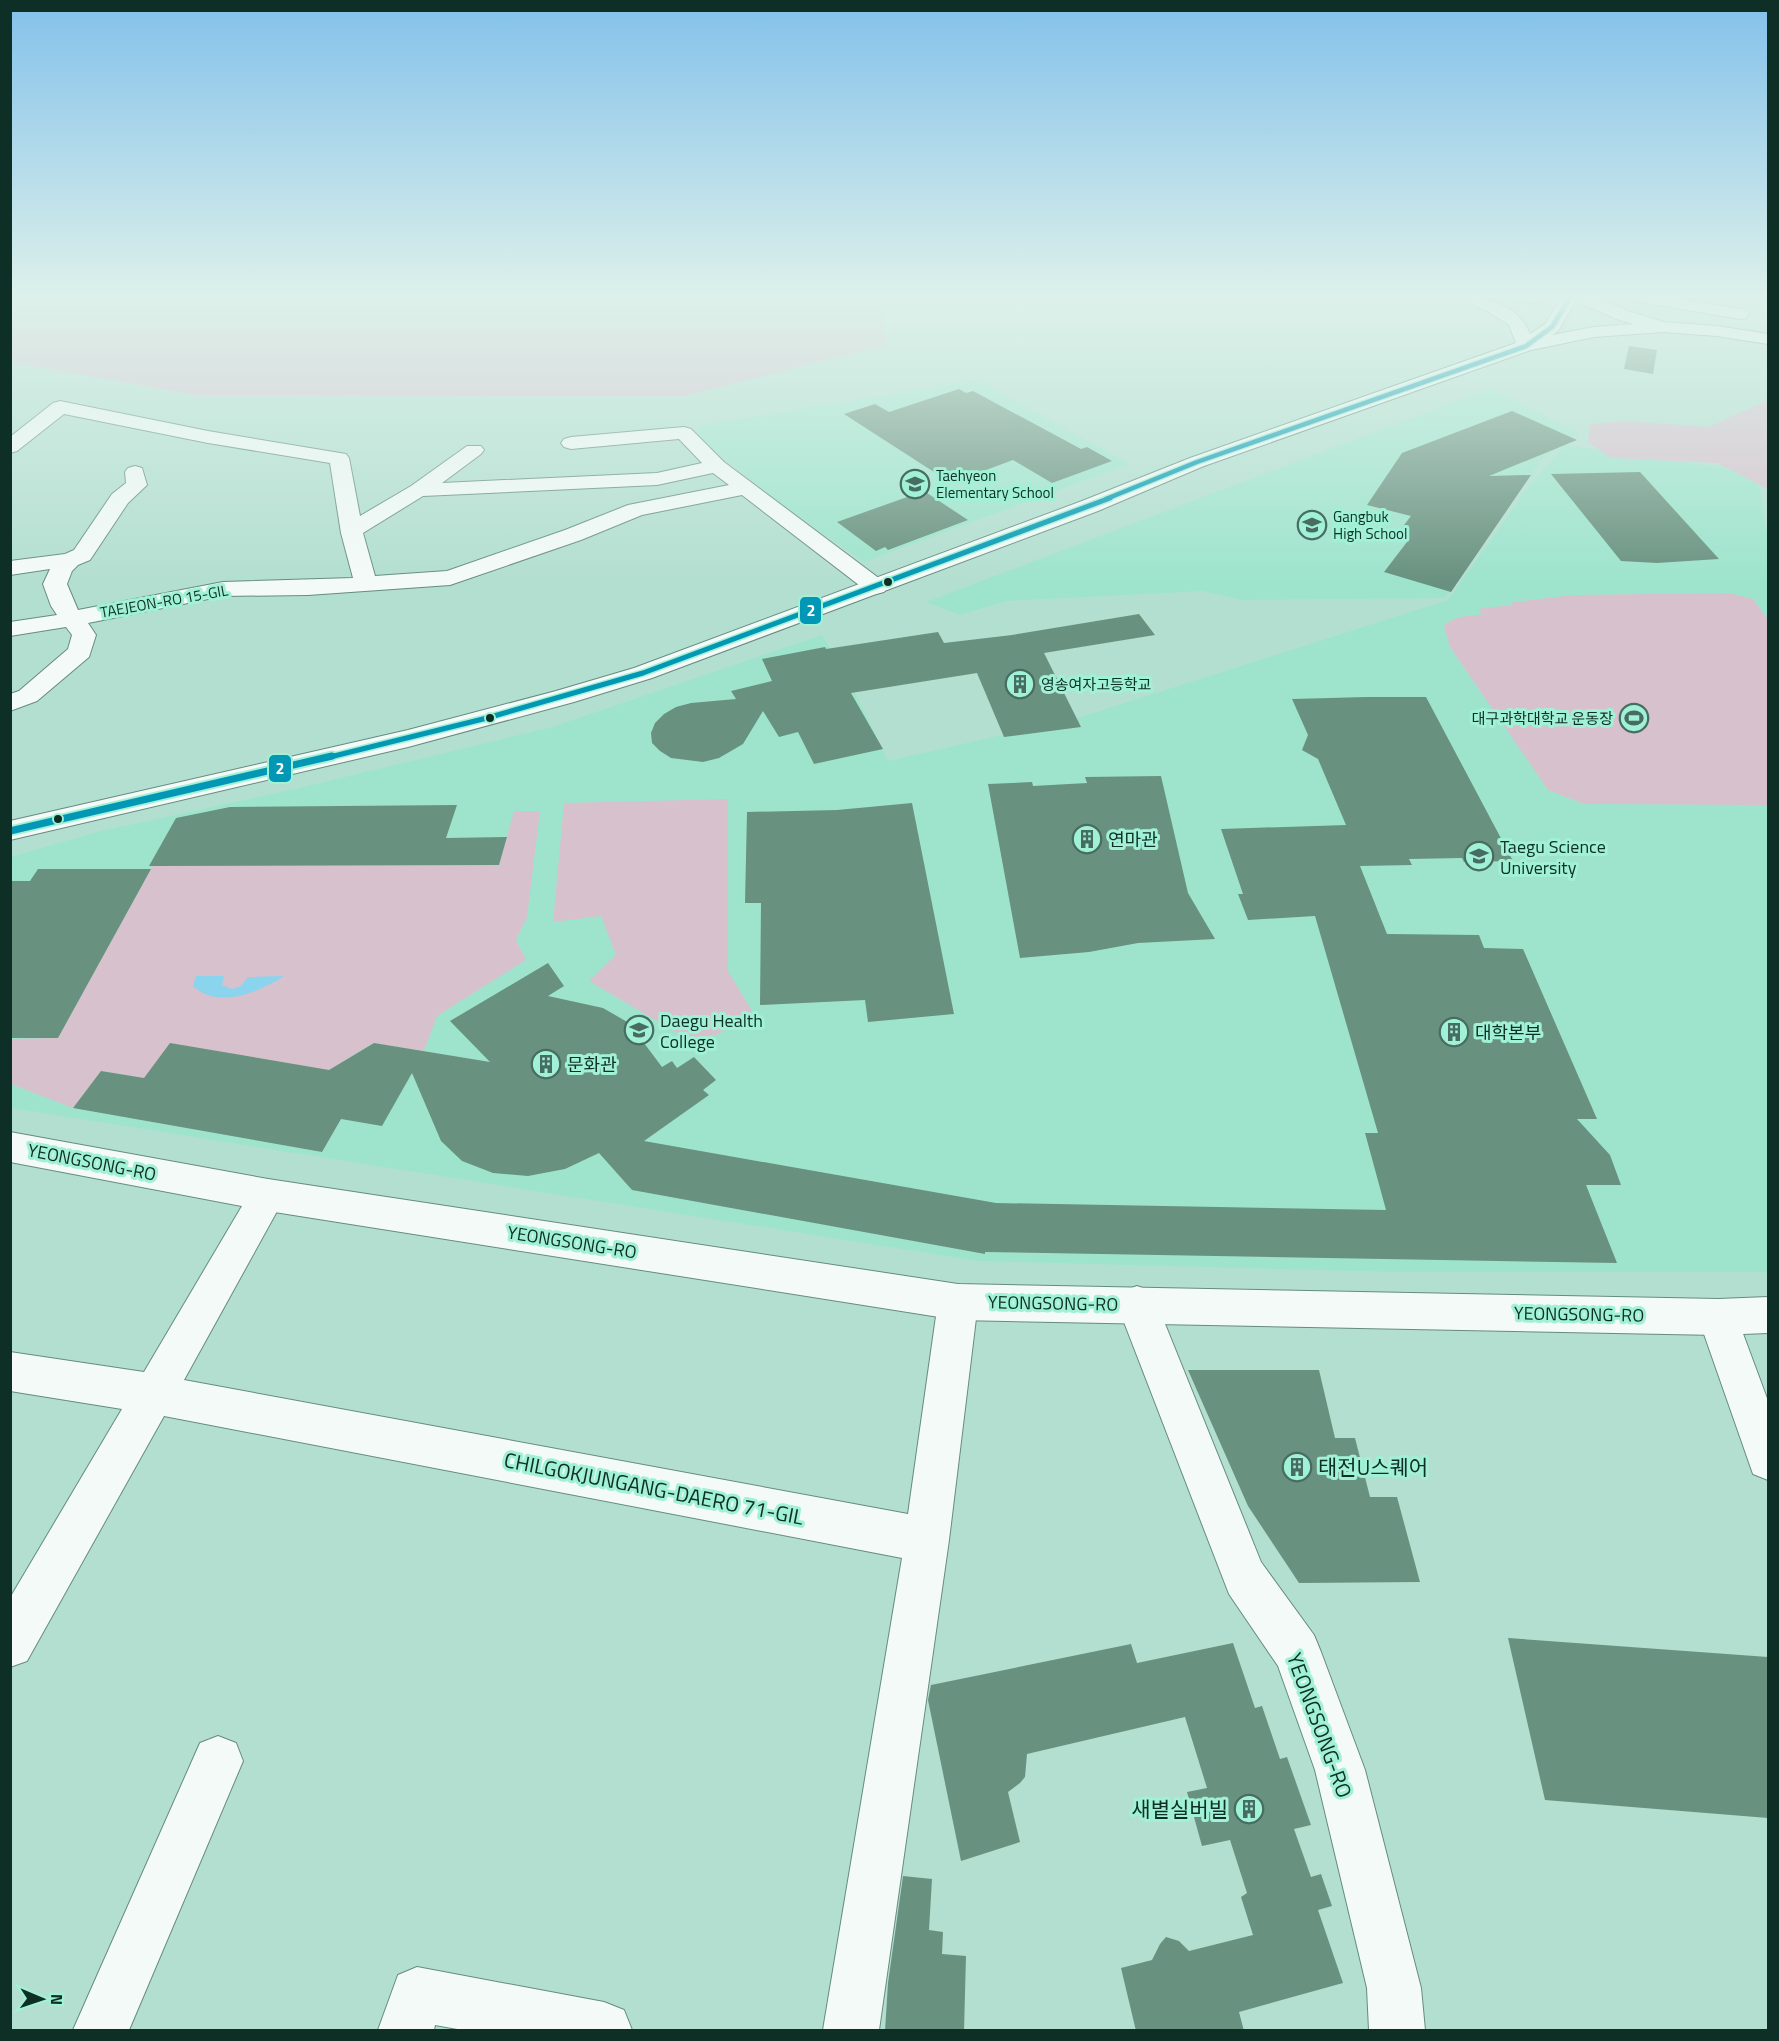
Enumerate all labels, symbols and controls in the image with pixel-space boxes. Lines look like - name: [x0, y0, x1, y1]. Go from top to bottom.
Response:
- place label: Taehyeon Elementary School: [936, 464, 1054, 504]
- school or university icon: Taehyeon Elementary School: [899, 468, 931, 500]
- place label: Gangbuk High School: [1333, 505, 1408, 545]
- school or university icon: Gangbuk High School: [1296, 509, 1328, 541]
- unlabelled marker: [882, 576, 894, 588]
- street label: TAEJEON-RO 15-GIL: [98, 578, 230, 624]
- line badge: 2: [799, 596, 822, 625]
- text: 2: [807, 598, 815, 622]
- building icon: 영송여자고등학교: [1004, 668, 1036, 700]
- place label: 영송여자고등학교: [1041, 673, 1151, 696]
- sports icon: 대구과학대학교 운동장: [1618, 702, 1650, 734]
- place label: 대구과학대학교 운동장: [1472, 707, 1613, 730]
- unlabelled marker: [484, 712, 496, 724]
- line badge: 2: [268, 754, 292, 783]
- text: 2: [276, 756, 284, 780]
- unlabelled marker: [52, 813, 64, 825]
- building icon: 연마관: [1071, 823, 1103, 855]
- place label: 연마관: [1108, 826, 1158, 853]
- place label: Taegu Science University: [1500, 833, 1606, 881]
- school or university icon: Taegu Science University: [1463, 840, 1495, 872]
- place label: Daegu Health College: [660, 1007, 763, 1055]
- school or university icon: Daegu Health College: [623, 1014, 655, 1046]
- building icon: 대학본부: [1438, 1016, 1470, 1048]
- place label: 대학본부: [1475, 1019, 1541, 1046]
- building icon: 문화관: [530, 1048, 562, 1080]
- place label: 문화관: [567, 1051, 617, 1078]
- street label: YEONGSONG-RO: [25, 1136, 159, 1188]
- street label: YEONGSONG-RO: [506, 1218, 638, 1266]
- street label: YEONGSONG-RO: [988, 1288, 1118, 1318]
- street label: YEONGSONG-RO: [1514, 1299, 1644, 1329]
- street label: CHILGOKJUNGANG-DAERO 71-GIL: [502, 1443, 806, 1533]
- building icon: 태전U스퀘어: [1281, 1451, 1313, 1483]
- place label: 태전U스퀘어: [1318, 1451, 1428, 1483]
- street label: YEONGSONG-RO: [1279, 1648, 1361, 1802]
- place label: 새볕실버빌: [1131, 1793, 1228, 1825]
- building icon: 새볕실버빌: [1233, 1793, 1265, 1825]
- north arrow: [12, 1969, 72, 2029]
- text: N: [45, 1994, 69, 2005]

